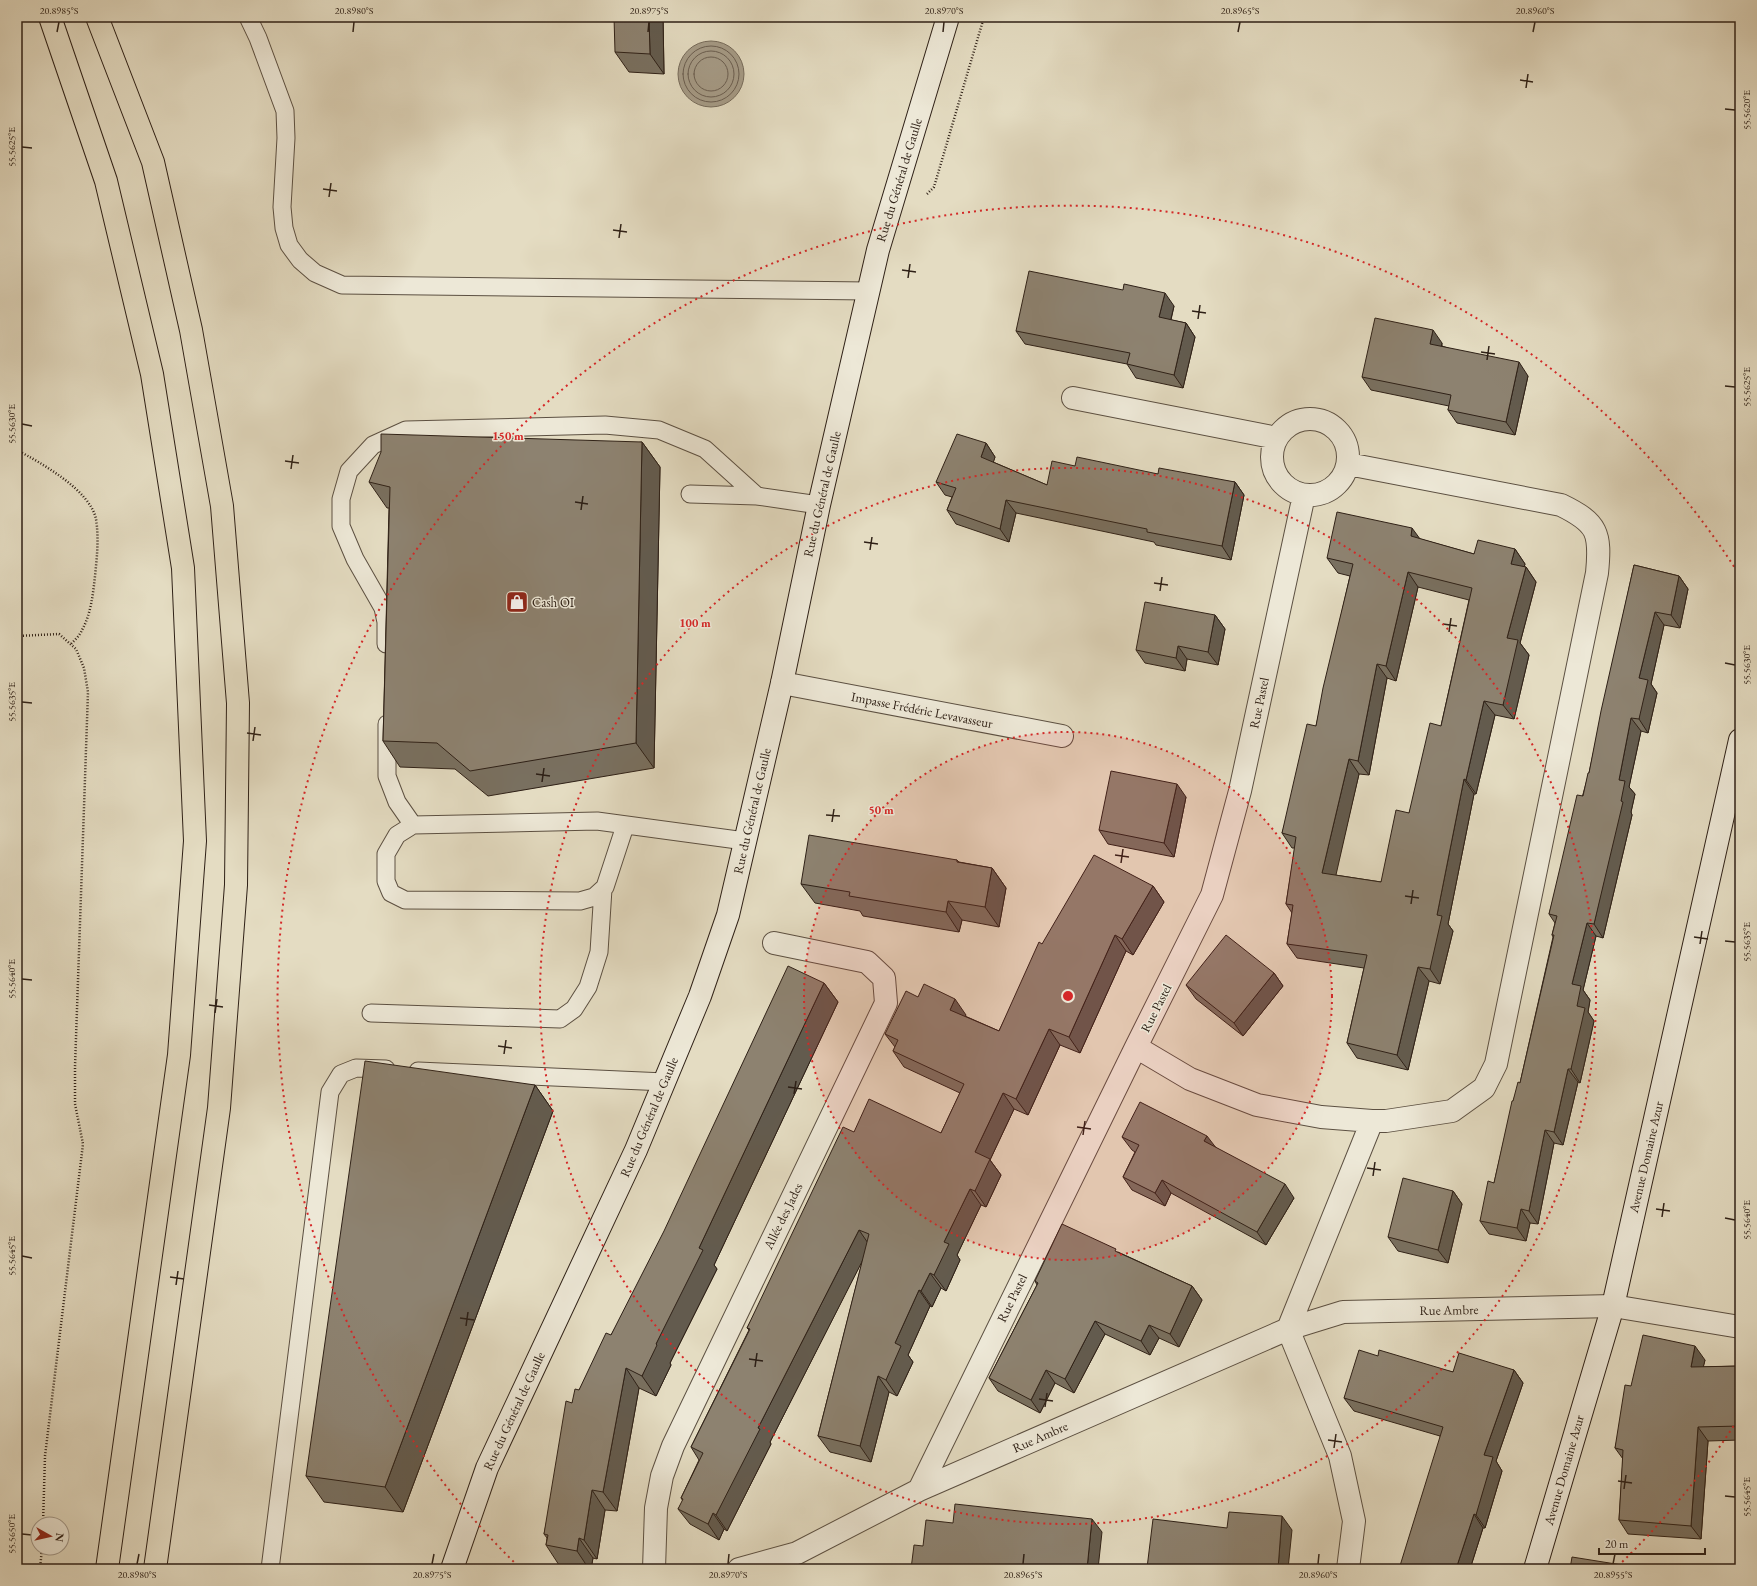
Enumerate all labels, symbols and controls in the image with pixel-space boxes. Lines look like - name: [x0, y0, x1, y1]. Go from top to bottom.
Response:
- text: 20.8985°S: [40, 4, 79, 17]
- text: 20.8980°S: [335, 4, 374, 17]
- text: 20.8975°S: [630, 4, 669, 17]
- text: 20.8970°S: [925, 4, 964, 17]
- text: 20.8965°S: [1221, 4, 1260, 17]
- text: 20.8960°S: [1516, 4, 1555, 17]
- text: 55.5620°E: [1740, 90, 1753, 130]
- street label: Rue du Général de Gaulle: [872, 116, 926, 244]
- text: 55.5625°E: [5, 127, 18, 167]
- text: 55.5625°E: [1740, 367, 1753, 407]
- text: 55.5630°E: [5, 404, 18, 444]
- text: 150 m: [492, 428, 524, 444]
- street label: Rue du Général de Gaulle: [799, 429, 845, 559]
- shop icon: Cash OI: [504, 589, 530, 615]
- place label: Cash OI: [532, 594, 575, 611]
- text: 100 m: [679, 615, 711, 631]
- text: 55.5630°E: [1740, 645, 1753, 685]
- street label: Rue Pastel: [1245, 676, 1273, 730]
- text: 55.5635°E: [5, 682, 18, 722]
- street label: Impasse Frédéric Levavasseur: [850, 688, 995, 732]
- street label: Rue du Général de Gaulle: [729, 746, 775, 876]
- text: 50 m: [868, 802, 894, 818]
- text: 55.5635°E: [1740, 922, 1753, 962]
- text: 55.5640°E: [5, 959, 18, 999]
- street label: Rue Pastel: [1137, 981, 1175, 1035]
- centre of rings: [1061, 989, 1075, 1003]
- street label: Rue du Général de Gaulle: [616, 1054, 682, 1180]
- street label: Avenue Domaine Azur: [1625, 1099, 1667, 1215]
- street label: Allée des Jades: [759, 1180, 806, 1253]
- text: 55.5640°E: [1740, 1200, 1753, 1240]
- text: 55.5645°E: [5, 1236, 18, 1276]
- street label: Rue Pastel: [993, 1271, 1031, 1325]
- street label: Rue Ambre: [1419, 1301, 1479, 1319]
- street label: Rue du Général de Gaulle: [479, 1349, 549, 1473]
- street label: Avenue Domaine Azur: [1540, 1412, 1588, 1528]
- street label: Rue Ambre: [1010, 1417, 1070, 1457]
- text: 55.5645°E: [1740, 1477, 1753, 1517]
- text: 55.5650°E: [5, 1514, 18, 1554]
- north arrow: [30, 1516, 70, 1556]
- scale bar: [1599, 1530, 1705, 1556]
- text: N: [52, 1532, 67, 1543]
- text: 20 m: [1605, 1536, 1629, 1552]
- text: 20.8980°S: [118, 1568, 157, 1581]
- text: 20.8975°S: [413, 1568, 452, 1581]
- text: 20.8970°S: [709, 1568, 748, 1581]
- text: 20.8965°S: [1004, 1568, 1043, 1581]
- text: 20.8960°S: [1299, 1568, 1338, 1581]
- text: 20.8955°S: [1594, 1568, 1633, 1581]

